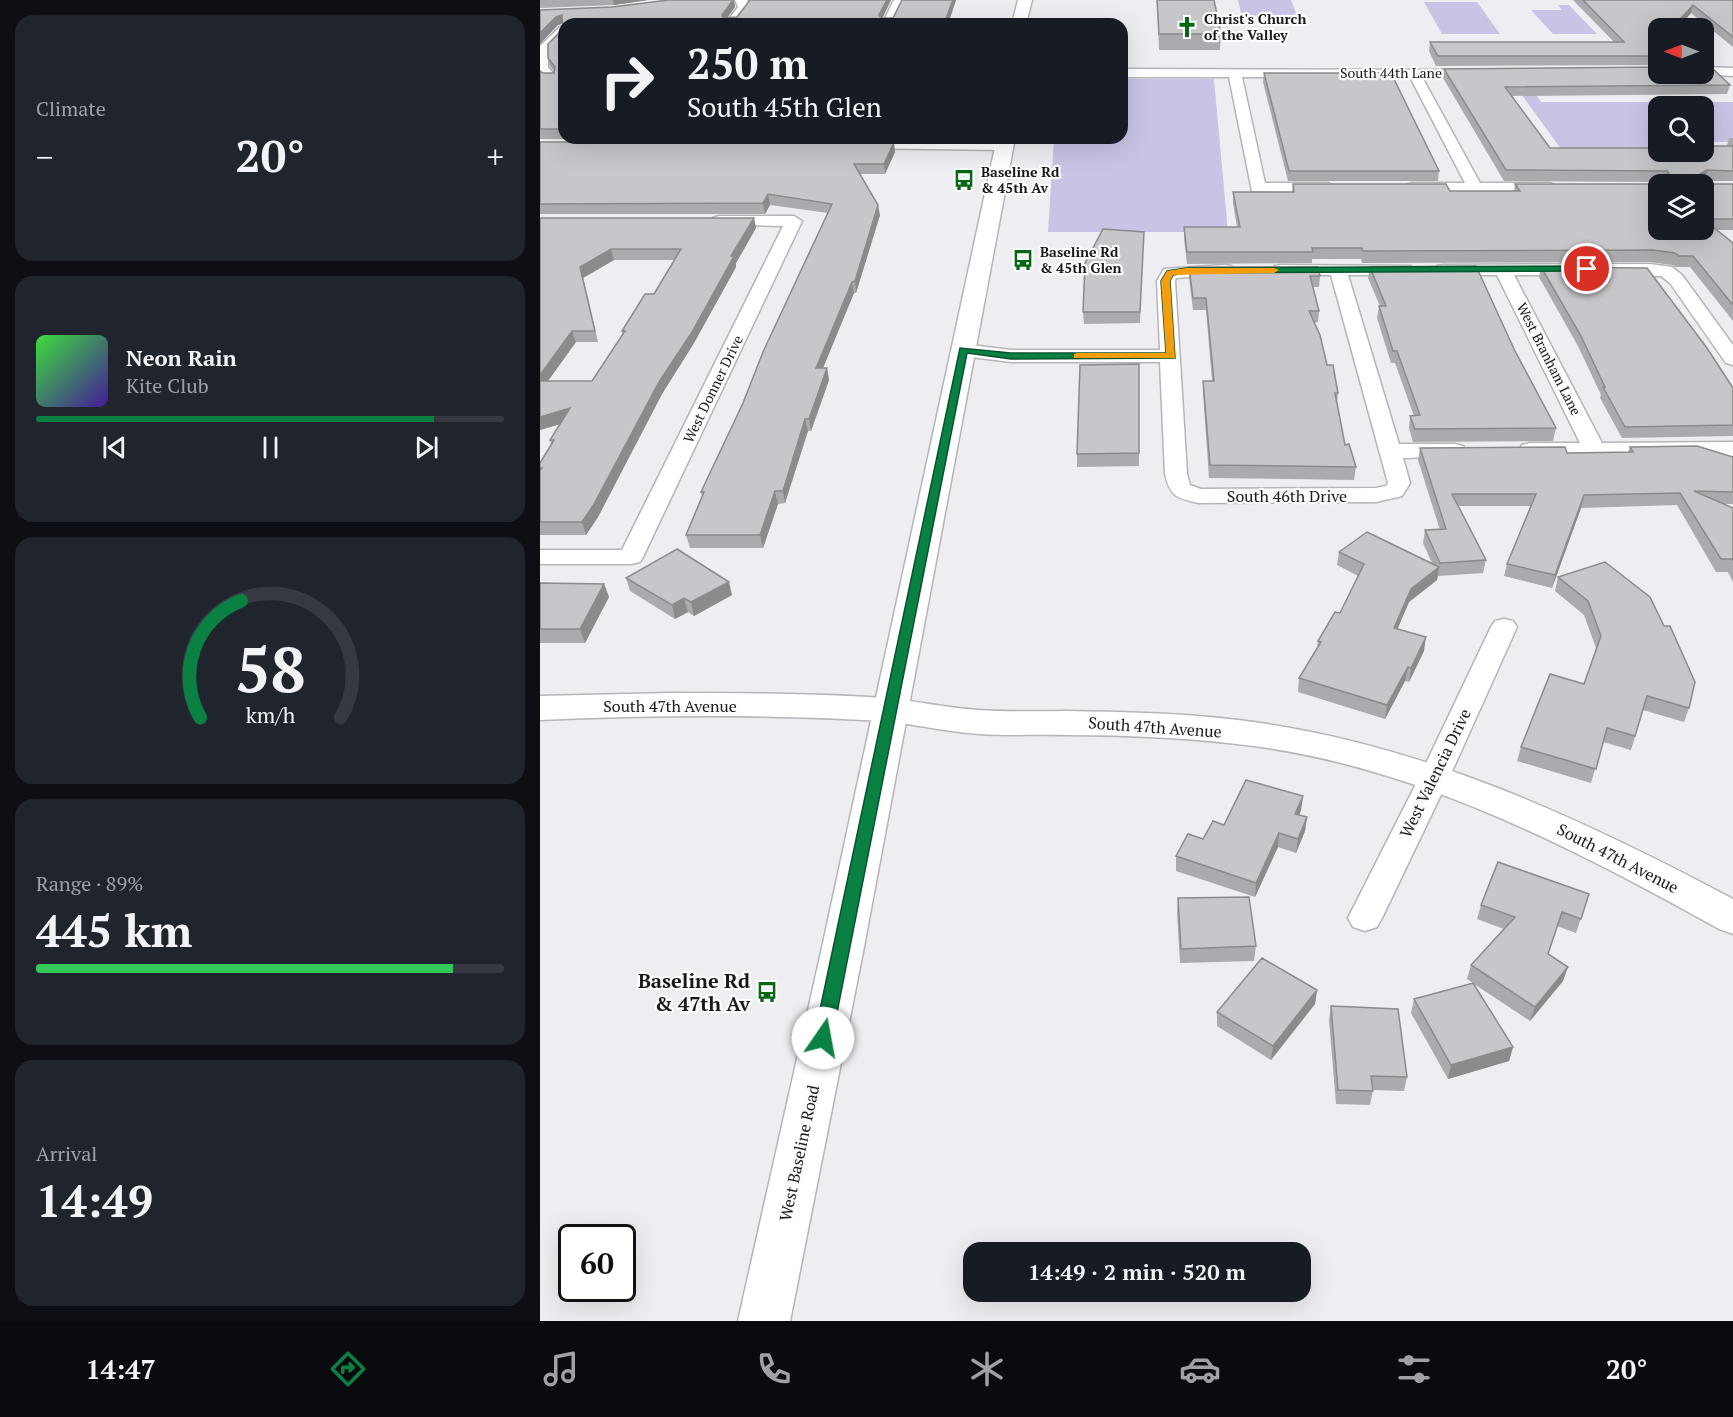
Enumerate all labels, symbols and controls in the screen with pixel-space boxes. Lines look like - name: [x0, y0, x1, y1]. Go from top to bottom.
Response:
- place label: Christ's Church of the Valley: [1204, 9, 1306, 44]
- church icon: Christ's Church of the Valley: [1175, 15, 1199, 39]
- north arrow: [1648, 18, 1714, 84]
- map controls: [1648, 18, 1714, 240]
- text: 250 m: [687, 35, 808, 91]
- icon: right: [588, 42, 666, 120]
- street label: South 44th Lane: [1340, 63, 1442, 82]
- text: South 45th Glen: [687, 89, 882, 125]
- text: Climate: [36, 95, 106, 122]
- button: search: [1648, 96, 1714, 162]
- text: 20°: [235, 125, 305, 185]
- text: −: [36, 135, 54, 178]
- text: +: [486, 135, 504, 178]
- place label: Baseline Rd & 45th Av: [981, 162, 1060, 197]
- bus stop icon: Baseline Rd & 45th Av: [952, 168, 976, 192]
- button: layers: [1648, 174, 1714, 240]
- place label: Baseline Rd & 45th Glen: [1040, 242, 1122, 277]
- pin: [1561, 243, 1612, 294]
- bus stop icon: Baseline Rd & 45th Glen: [1011, 248, 1035, 272]
- icon: arrive: [1570, 252, 1603, 285]
- street label: West Branham Lane: [1513, 299, 1586, 418]
- street label: West Donner Drive: [678, 332, 747, 446]
- text: Neon Rain: [126, 343, 237, 372]
- text: Kite Club: [126, 372, 209, 399]
- icon: previous: [98, 431, 131, 464]
- icon: pause: [254, 431, 287, 464]
- icon: next: [410, 431, 443, 464]
- street label: South 46th Drive: [1227, 485, 1347, 507]
- text: 58: [235, 627, 305, 710]
- street label: South 47th Avenue: [603, 695, 737, 717]
- text: km/h: [245, 701, 295, 729]
- street label: West Valencia Drive: [1394, 705, 1476, 841]
- street label: South 47th Avenue: [1088, 711, 1222, 743]
- street label: South 47th Avenue: [1554, 818, 1682, 898]
- text: Range · 89%: [36, 870, 143, 897]
- text: 445 km: [36, 900, 192, 960]
- place label: Baseline Rd & 47th Av: [638, 967, 750, 1017]
- bus stop icon: Baseline Rd & 47th Av: [755, 980, 779, 1004]
- position arrow: [791, 1006, 855, 1070]
- street label: West Baseline Road: [774, 1083, 824, 1223]
- text: Arrival: [36, 1140, 97, 1167]
- text: 14:49: [36, 1170, 153, 1230]
- speed limit sign: 60: [558, 1224, 636, 1302]
- text: 14:49 · 2 min · 520 m: [1028, 1257, 1246, 1286]
- icon: directions: [327, 1348, 369, 1390]
- icon: music: [540, 1348, 582, 1390]
- icon: phone: [753, 1348, 795, 1390]
- icon: climate: [966, 1348, 1008, 1390]
- icon: car: [1179, 1348, 1221, 1390]
- icon: filters: [1393, 1348, 1435, 1390]
- text: 14:47: [86, 1351, 156, 1387]
- text: 20°: [1606, 1351, 1647, 1387]

